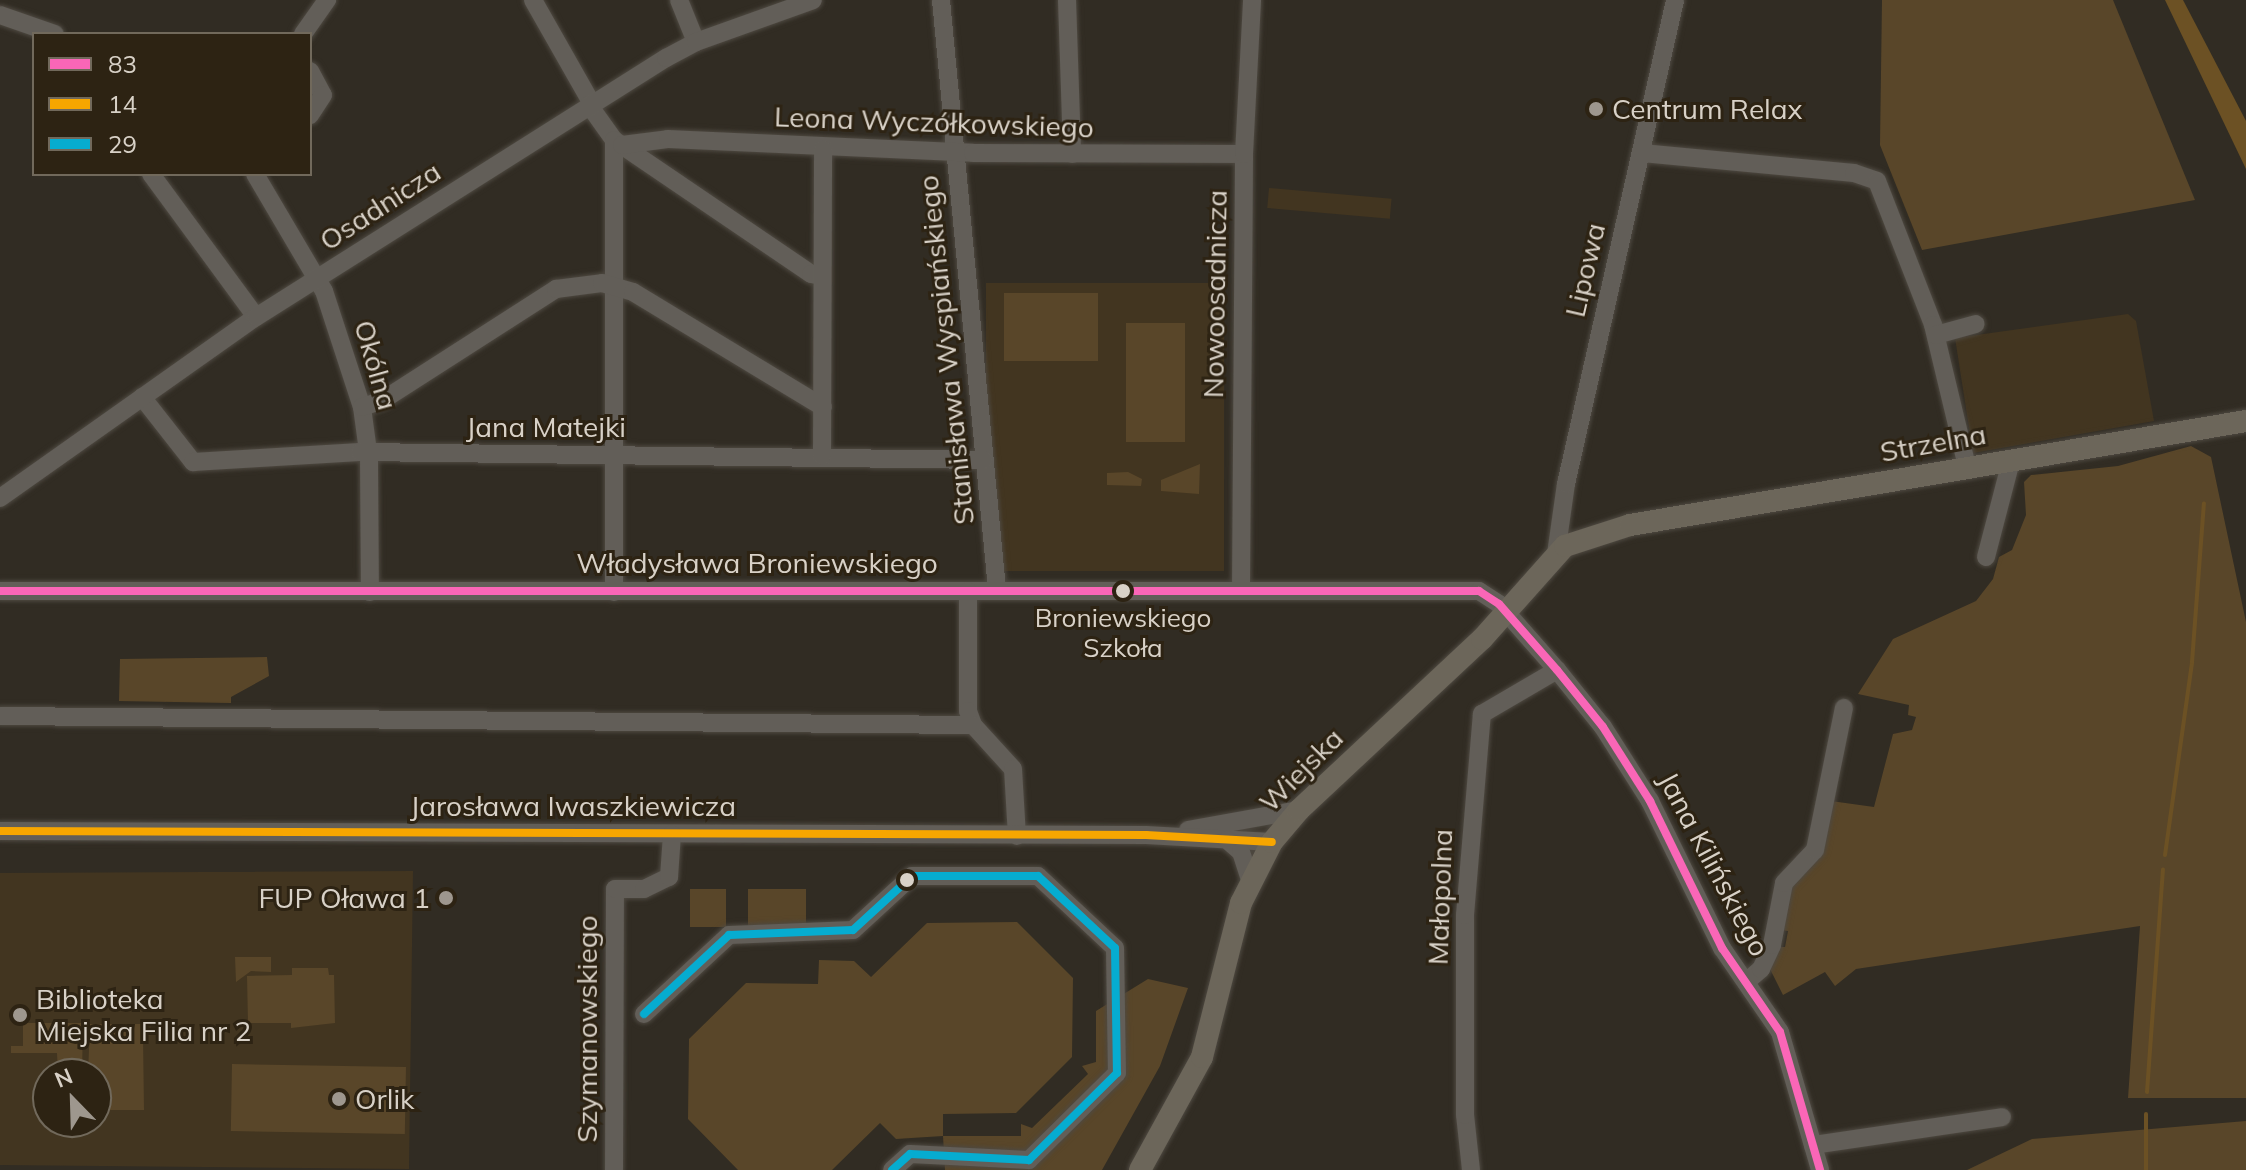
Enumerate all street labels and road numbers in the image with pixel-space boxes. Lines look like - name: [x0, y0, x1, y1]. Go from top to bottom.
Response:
- street label: Leona Wyczółkowskiego: [774, 100, 1094, 144]
- street label: Osadnicza: [313, 155, 447, 257]
- street label: Stanisława Wyspiańskiego: [911, 174, 981, 526]
- street label: Nowoosadnicza: [1196, 190, 1234, 398]
- street label: Lipowa: [1558, 220, 1612, 320]
- street label: Okólna: [347, 316, 405, 414]
- street label: Jana Matejki: [466, 410, 626, 444]
- street label: Strzelna: [1878, 417, 1988, 469]
- street label: Władysława Broniewskiego: [576, 546, 938, 580]
- street label: Wiejska: [1252, 721, 1350, 819]
- street label: Jana Kilińskiego: [1651, 766, 1777, 962]
- street label: Jarosława Iwaszkiewicza: [410, 789, 736, 823]
- street label: Małopolna: [1421, 828, 1459, 966]
- street label: Szymanowskiego: [570, 915, 604, 1143]

